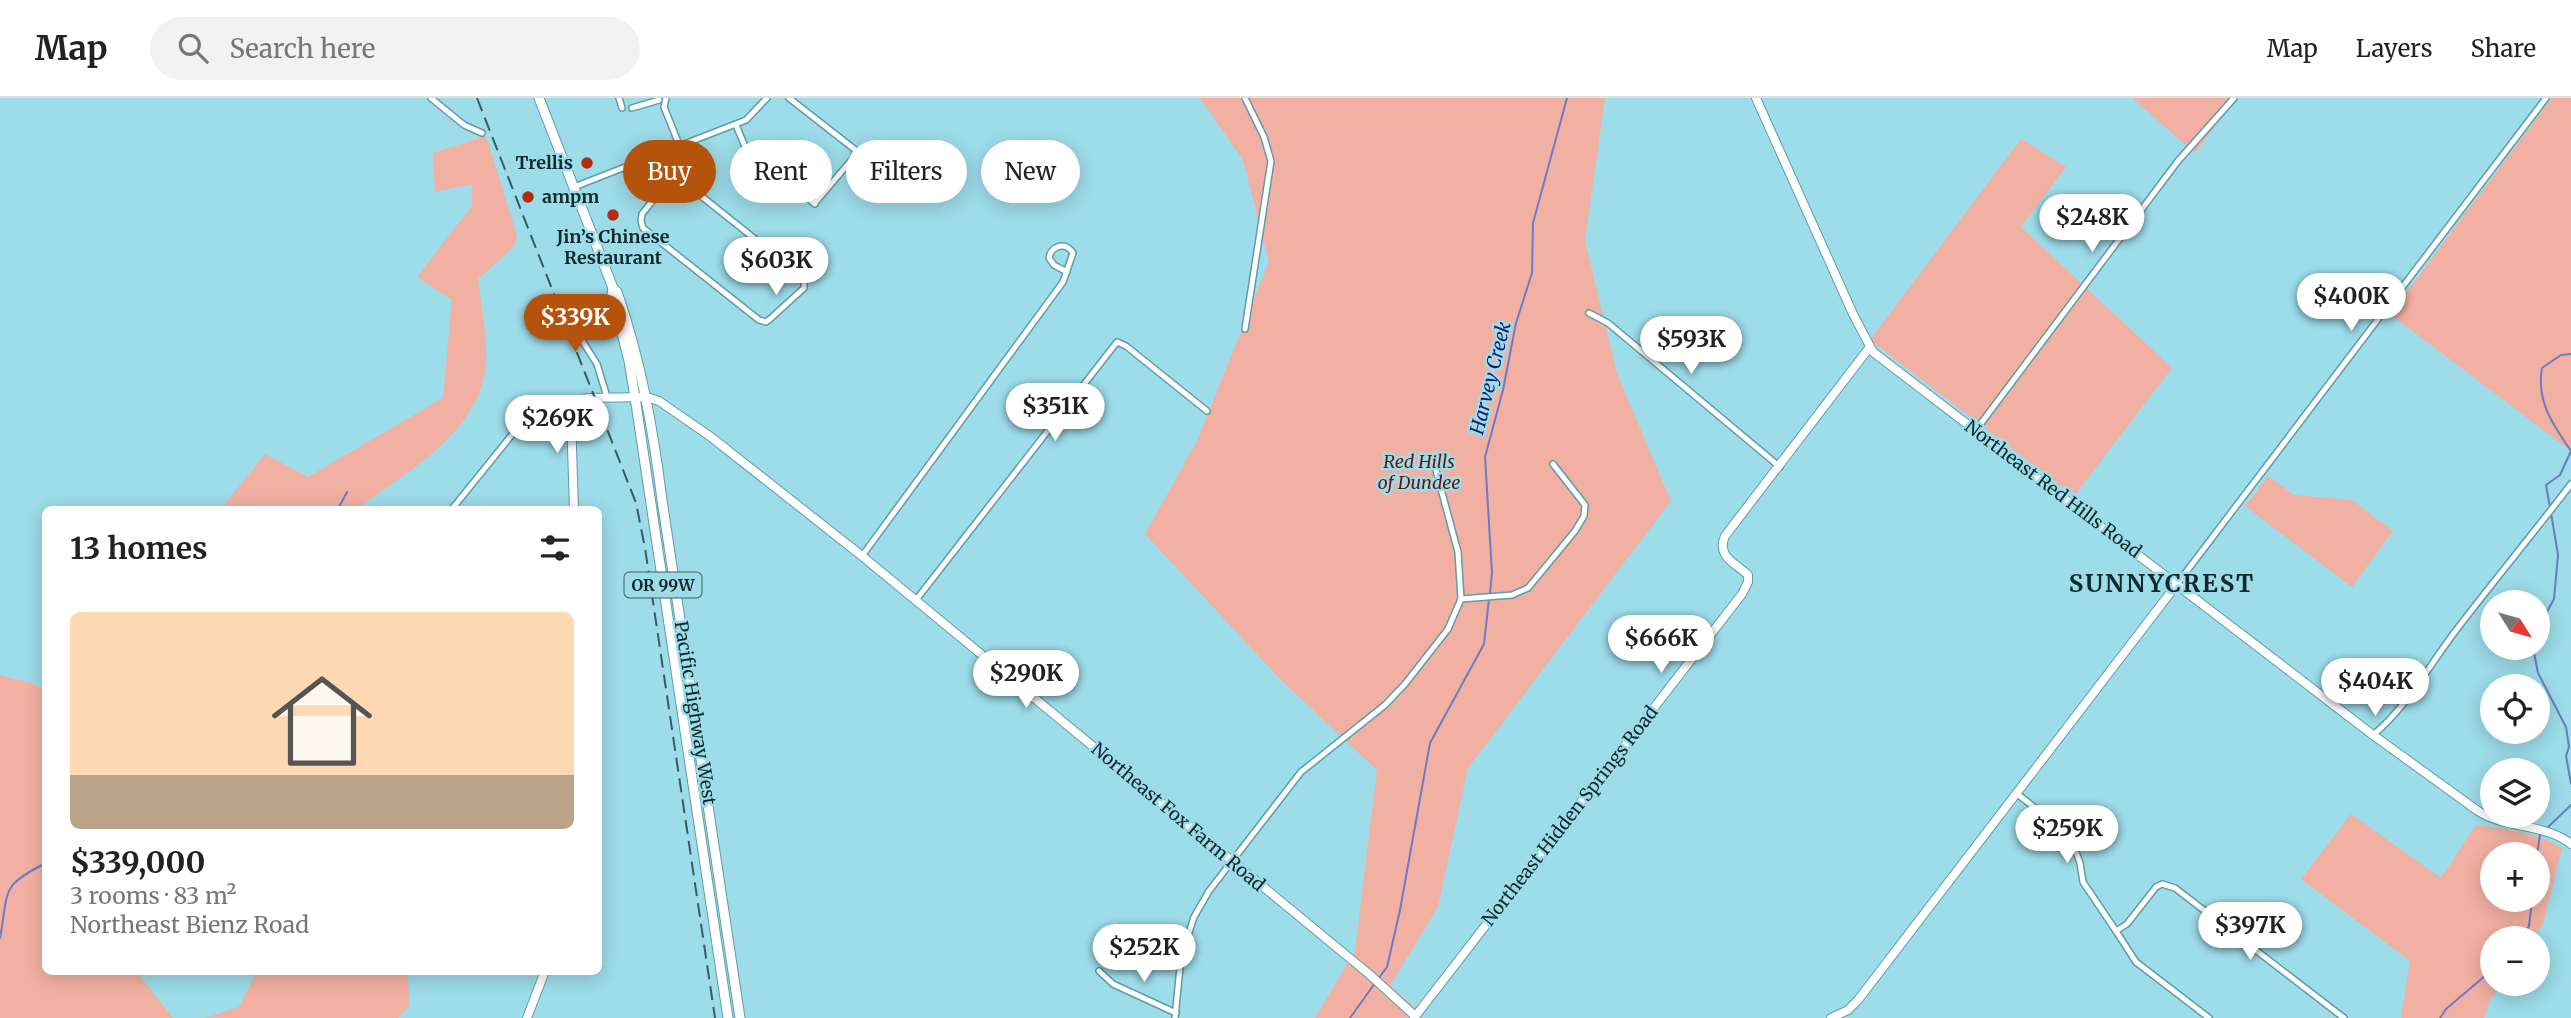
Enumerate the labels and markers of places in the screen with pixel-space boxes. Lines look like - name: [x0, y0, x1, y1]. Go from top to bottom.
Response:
- place label: Trellis: [515, 151, 573, 174]
- marker: Trellis: [579, 155, 595, 171]
- place label: ampm: [542, 185, 599, 208]
- marker: ampm: [520, 189, 536, 205]
- pin: $248K: [2043, 194, 2141, 254]
- marker: Jin’s Chinese Restaurant: [605, 207, 621, 223]
- place label: Jin’s Chinese Restaurant: [556, 225, 670, 269]
- pin: $603K: [727, 238, 825, 297]
- pin: $400K: [2302, 274, 2400, 333]
- pin: $339K: [526, 294, 624, 354]
- pin: $593K: [1642, 316, 1740, 376]
- pin: $351K: [1006, 384, 1104, 443]
- pin: $269K: [508, 396, 606, 455]
- pin: $666K: [1612, 616, 1710, 675]
- pin: $290K: [977, 650, 1075, 710]
- pin: $404K: [2326, 658, 2424, 718]
- pin: $259K: [2018, 806, 2116, 865]
- pin: $397K: [2201, 902, 2299, 962]
- pin: $252K: [1095, 924, 1193, 984]

